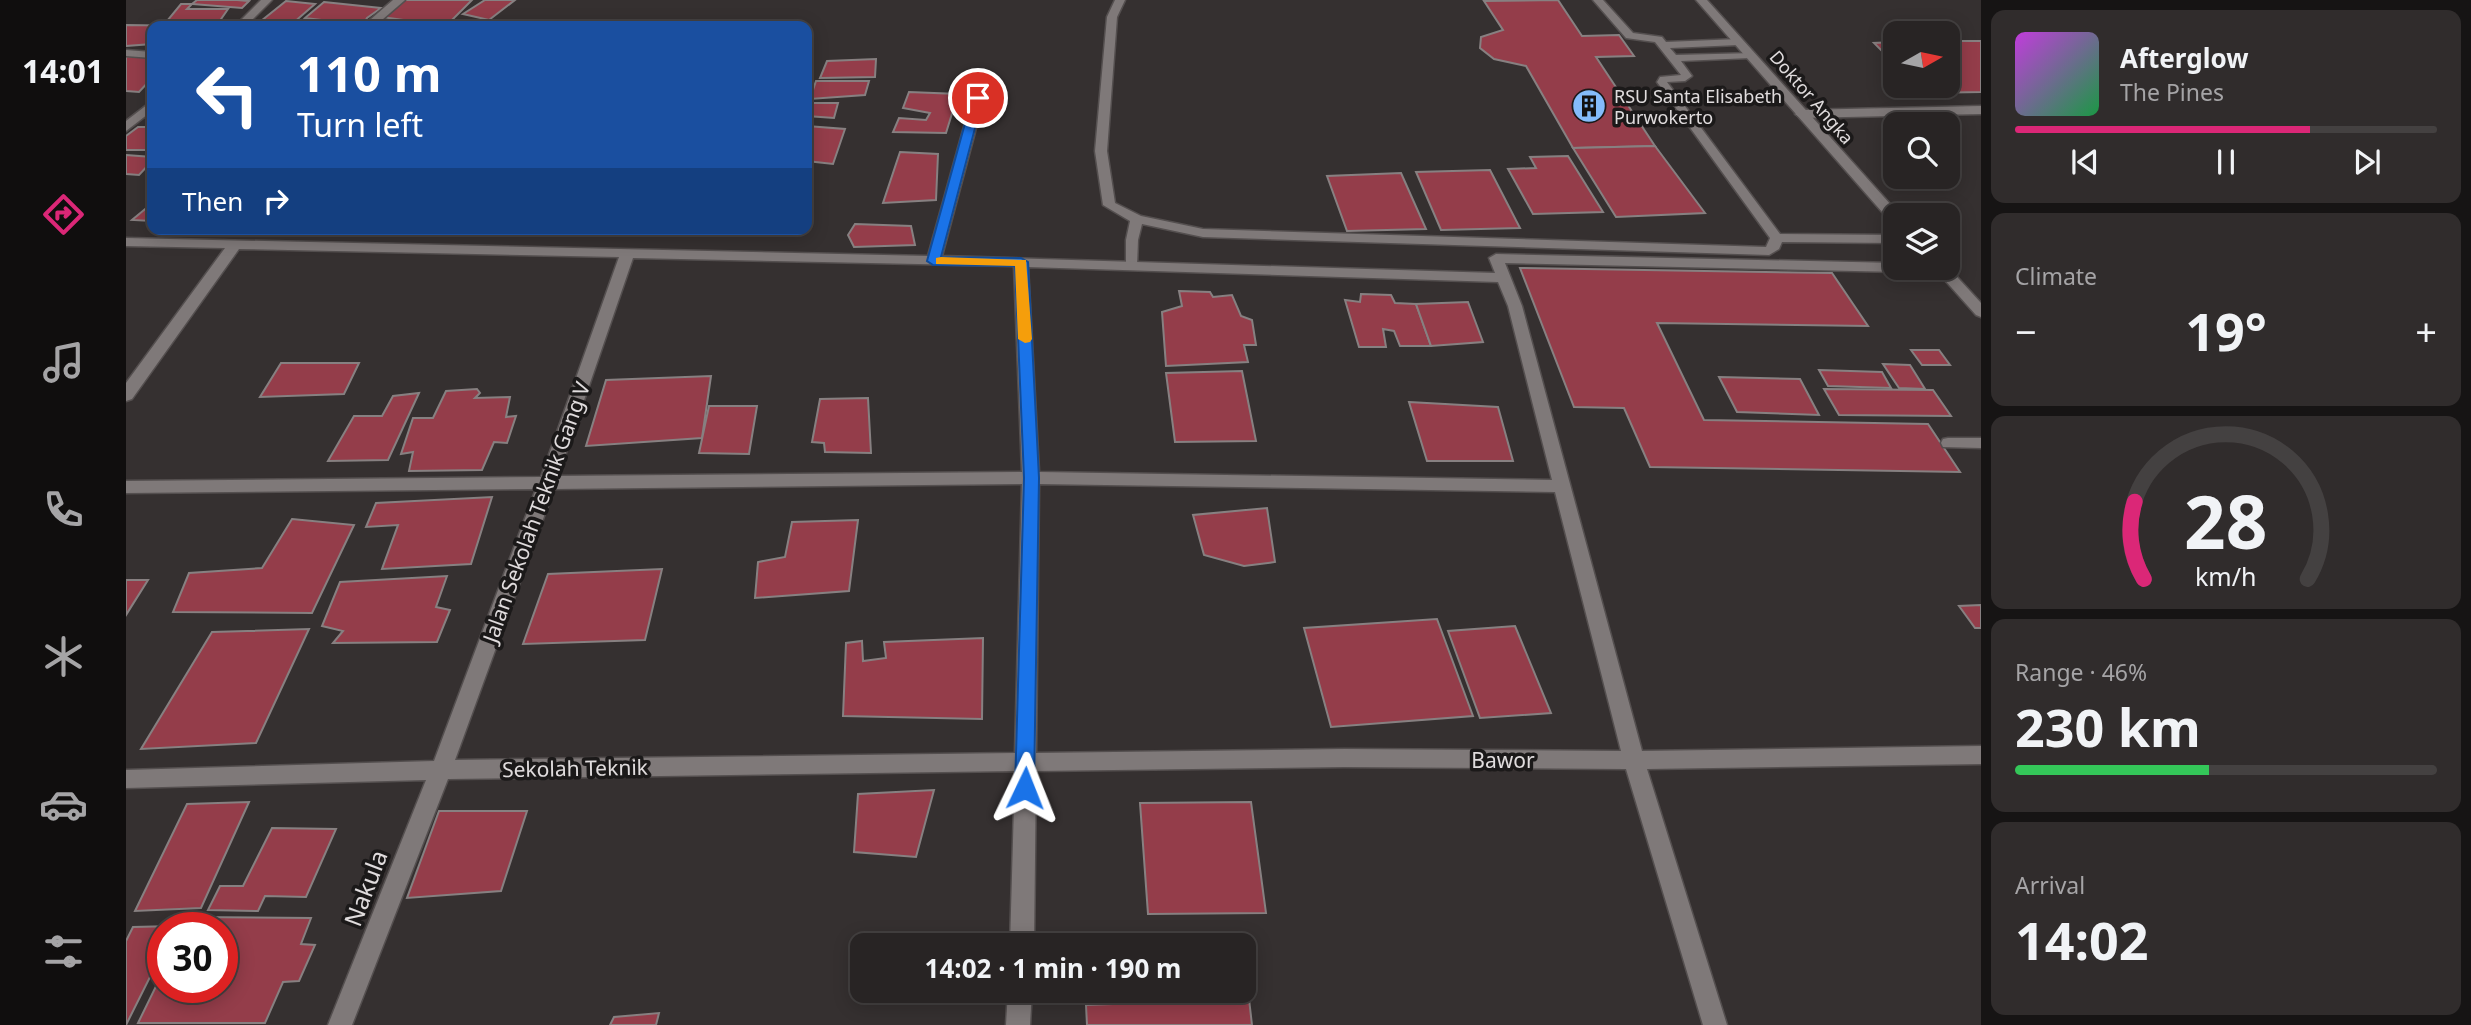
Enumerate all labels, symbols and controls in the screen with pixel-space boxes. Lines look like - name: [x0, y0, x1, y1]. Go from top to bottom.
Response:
- north arrow: [1883, 21, 1960, 98]
- map controls: [1883, 21, 1960, 280]
- text: 110 m: [297, 40, 442, 106]
- text: Afterglow: [2120, 40, 2248, 76]
- street label: Doktor Angka: [1765, 45, 1859, 149]
- text: 14:01: [22, 49, 104, 92]
- icon: left: [182, 49, 273, 140]
- pin: [948, 68, 1008, 128]
- text: The Pines: [2120, 76, 2224, 108]
- icon: arrive: [959, 79, 997, 117]
- place label: RSU Santa Elisabeth Purwokerto: [1614, 84, 1782, 129]
- building icon: RSU Santa Elisabeth Purwokerto: [1570, 87, 1608, 125]
- text: Turn left: [297, 103, 423, 146]
- button: search: [1883, 112, 1960, 189]
- icon: previous: [2066, 143, 2104, 181]
- icon: pause: [2207, 143, 2245, 181]
- icon: next: [2348, 143, 2386, 181]
- icon: right: [257, 182, 295, 220]
- text: Then: [182, 183, 243, 219]
- icon: directions: [39, 190, 88, 239]
- button: layers: [1883, 203, 1960, 280]
- text: Climate: [2015, 260, 2097, 292]
- text: 19°: [2185, 295, 2267, 366]
- text: −: [2015, 305, 2037, 357]
- text: +: [2415, 305, 2437, 357]
- icon: music: [39, 338, 88, 387]
- street label: Jalan Sekolah Teknik Gang V: [475, 377, 596, 648]
- text: 28: [2184, 471, 2268, 570]
- icon: phone: [39, 485, 88, 534]
- text: km/h: [2195, 558, 2257, 592]
- icon: climate: [39, 632, 88, 681]
- text: Range · 46%: [2015, 656, 2147, 688]
- text: 230 km: [2015, 691, 2201, 762]
- street label: Bawor: [1471, 746, 1535, 774]
- position arrow: [988, 751, 1062, 825]
- street label: Sekolah Teknik: [502, 753, 649, 783]
- icon: car: [39, 780, 88, 829]
- street label: Nakula: [335, 845, 395, 931]
- text: Arrival: [2015, 869, 2085, 901]
- text: 14:02: [2015, 904, 2149, 975]
- speed limit sign: 30: [147, 912, 238, 1003]
- icon: filters: [39, 927, 88, 976]
- text: 14:02 · 1 min · 190 m: [925, 950, 1181, 986]

